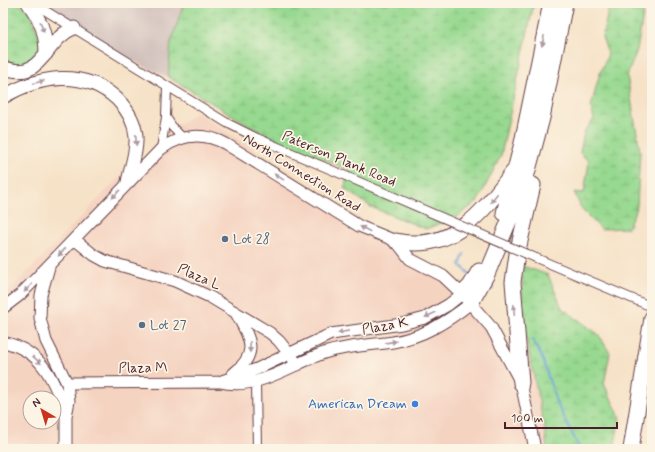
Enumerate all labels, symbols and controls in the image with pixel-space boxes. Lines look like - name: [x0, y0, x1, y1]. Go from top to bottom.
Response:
- one-way arrow: [40, 21, 46, 33]
- one-way arrow: [540, 35, 546, 47]
- one-way arrow: [33, 79, 45, 85]
- street label: Paterson Plank Road: [279, 127, 399, 191]
- street label: North Connection Road: [240, 130, 364, 216]
- one-way arrow: [132, 134, 139, 146]
- one-way arrow: [274, 173, 285, 181]
- one-way arrow: [111, 189, 121, 199]
- one-way arrow: [489, 192, 498, 203]
- one-way arrow: [359, 226, 371, 233]
- place label: Lot 28: [233, 230, 270, 248]
- marker: Lot 28: [220, 234, 230, 244]
- one-way arrow: [57, 247, 67, 257]
- street label: Plaza L: [175, 260, 224, 295]
- one-way arrow: [23, 283, 32, 293]
- one-way arrow: [511, 304, 518, 316]
- one-way arrow: [424, 312, 436, 318]
- street label: Plaza K: [360, 313, 410, 339]
- place label: Lot 27: [150, 316, 187, 334]
- marker: Lot 27: [137, 320, 147, 330]
- one-way arrow: [337, 329, 349, 335]
- one-way arrow: [385, 339, 397, 345]
- one-way arrow: [247, 341, 253, 354]
- one-way arrow: [32, 355, 42, 364]
- street label: Plaza M: [118, 359, 168, 377]
- north arrow: [22, 390, 62, 430]
- text: N: [29, 395, 44, 411]
- place label: American Dream: [308, 395, 407, 413]
- marker: American Dream: [410, 399, 420, 409]
- scale bar: [505, 404, 617, 430]
- text: 100 m: [511, 411, 543, 427]

